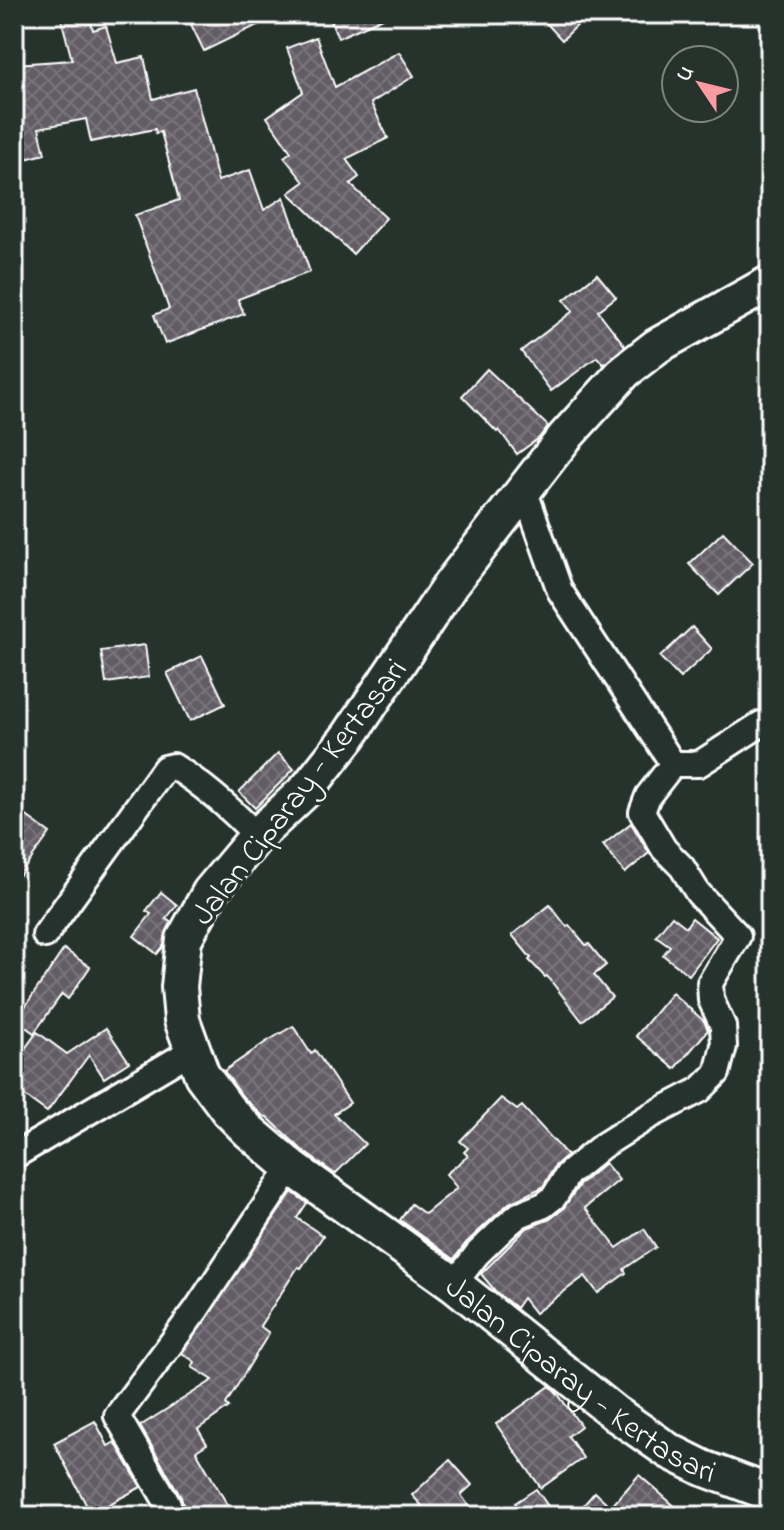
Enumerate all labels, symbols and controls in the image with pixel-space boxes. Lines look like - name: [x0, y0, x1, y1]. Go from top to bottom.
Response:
- north arrow: [660, 44, 740, 124]
- text: U: [669, 59, 703, 89]
- street label: Jalan Ciparay - Kertasari: [181, 650, 420, 937]
- street label: Jalan Ciparay - Kertasari: [434, 1266, 722, 1498]

